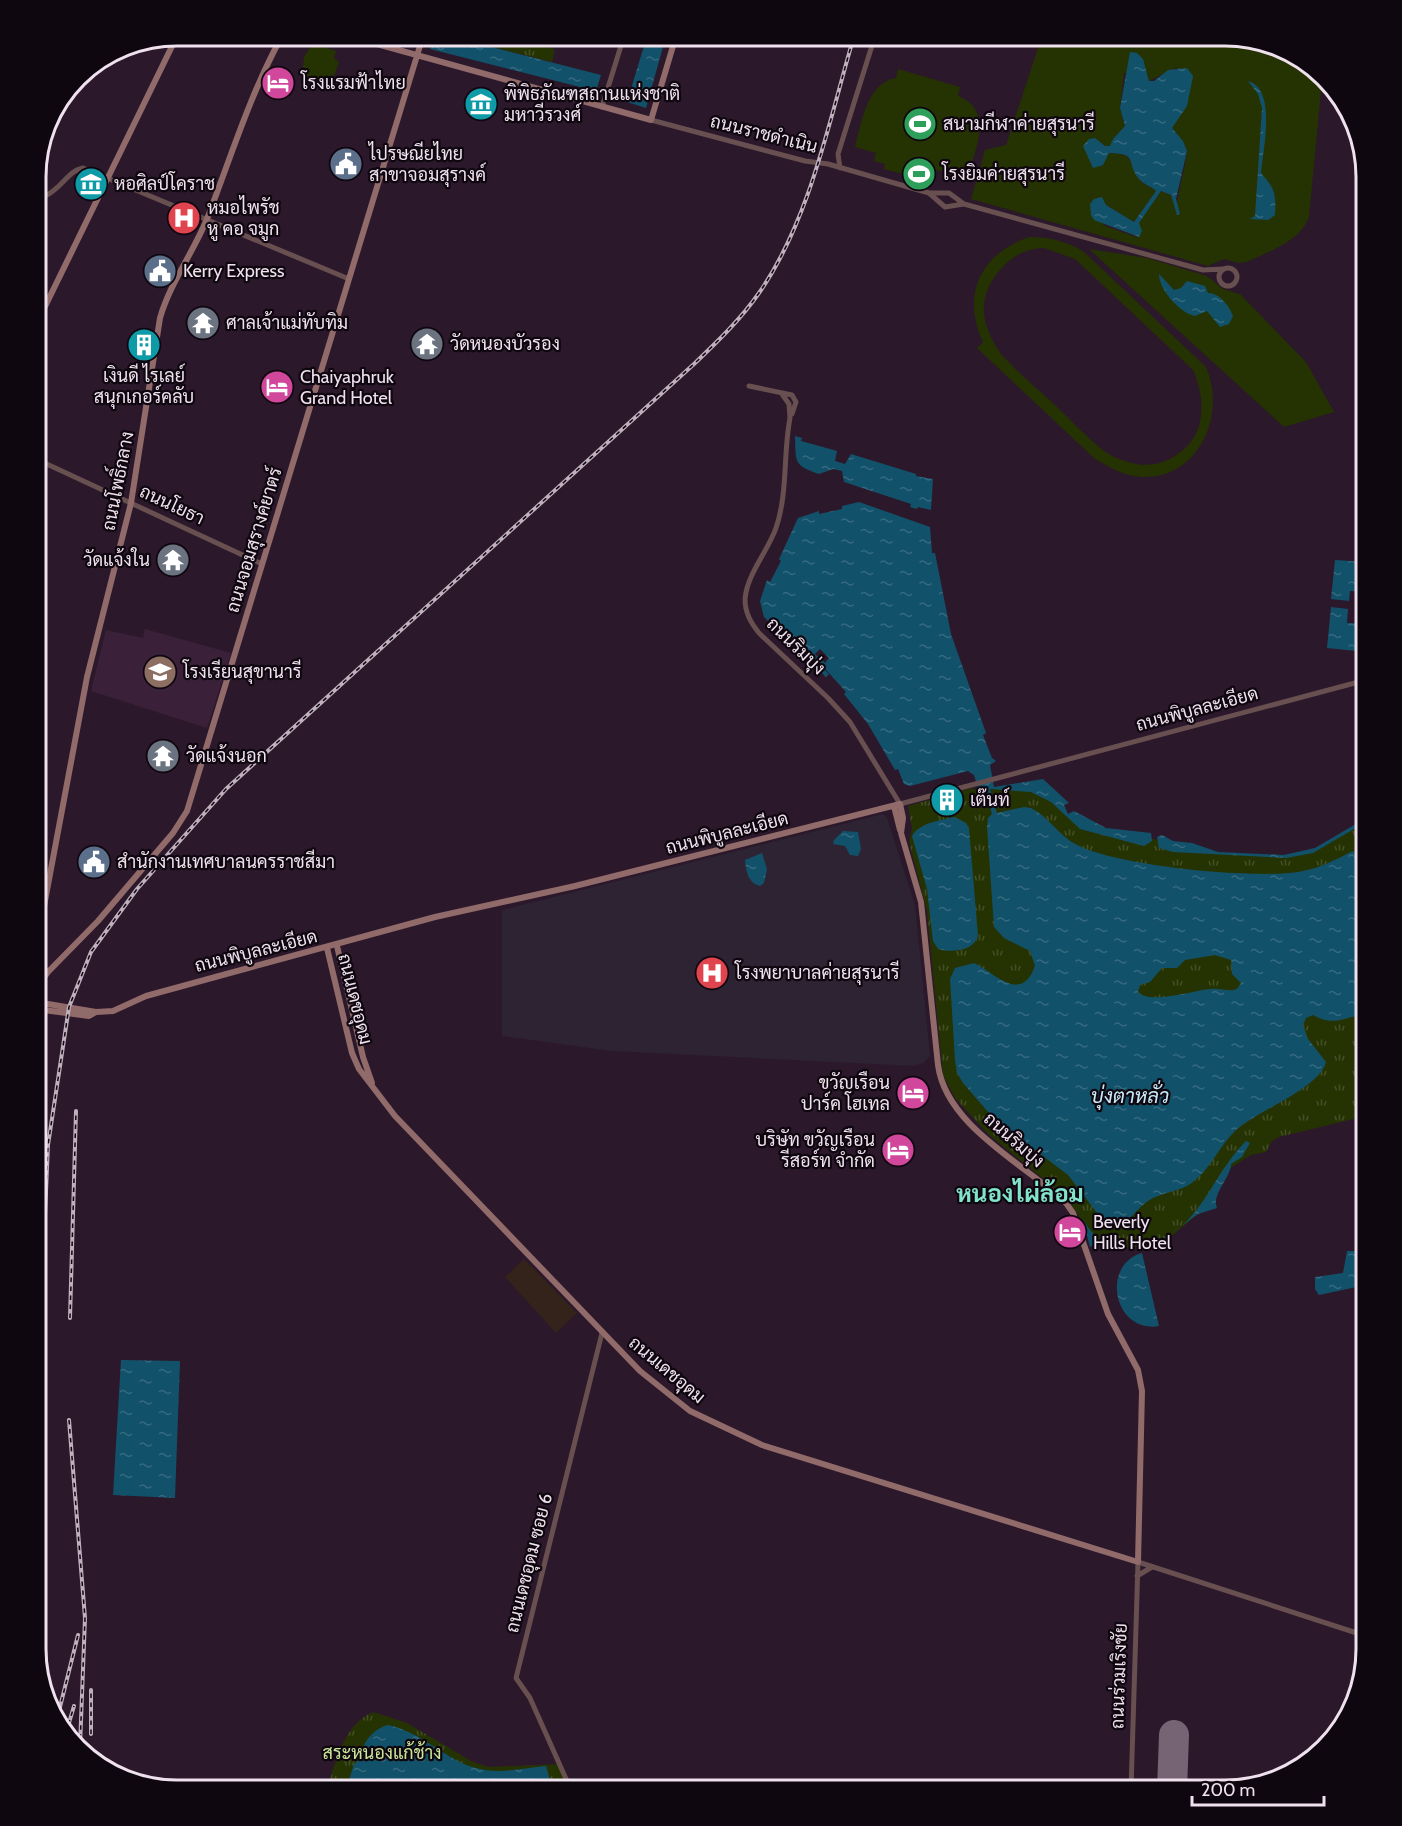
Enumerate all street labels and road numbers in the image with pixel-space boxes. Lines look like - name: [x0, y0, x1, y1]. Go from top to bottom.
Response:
- street label: ถนนราชดำเนิน: [708, 110, 820, 158]
- street label: ถนนโพธิ์กลาง: [93, 429, 138, 532]
- street label: ถนนจอมสุรางค์ยาตร์: [220, 464, 288, 616]
- street label: ถนนโยธา: [136, 479, 209, 530]
- street label: ถนนริมบุ่ง: [761, 612, 831, 680]
- street label: ถนนพิบูลละเอียด: [1133, 680, 1261, 738]
- street label: ถนนพิบูลละเอียด: [663, 805, 791, 861]
- street label: ถนนพิบูลละเอียด: [192, 923, 320, 979]
- street label: ถนนเดชอุดม: [332, 951, 377, 1047]
- street label: ถนนริมบุ่ง: [979, 1107, 1049, 1173]
- street label: ถนนเดชอุดม: [624, 1332, 710, 1409]
- street label: ถนนเดชอุดม ซอย 6: [501, 1491, 558, 1635]
- street label: ถนนร่วมเริงชัย: [1105, 1623, 1132, 1729]

